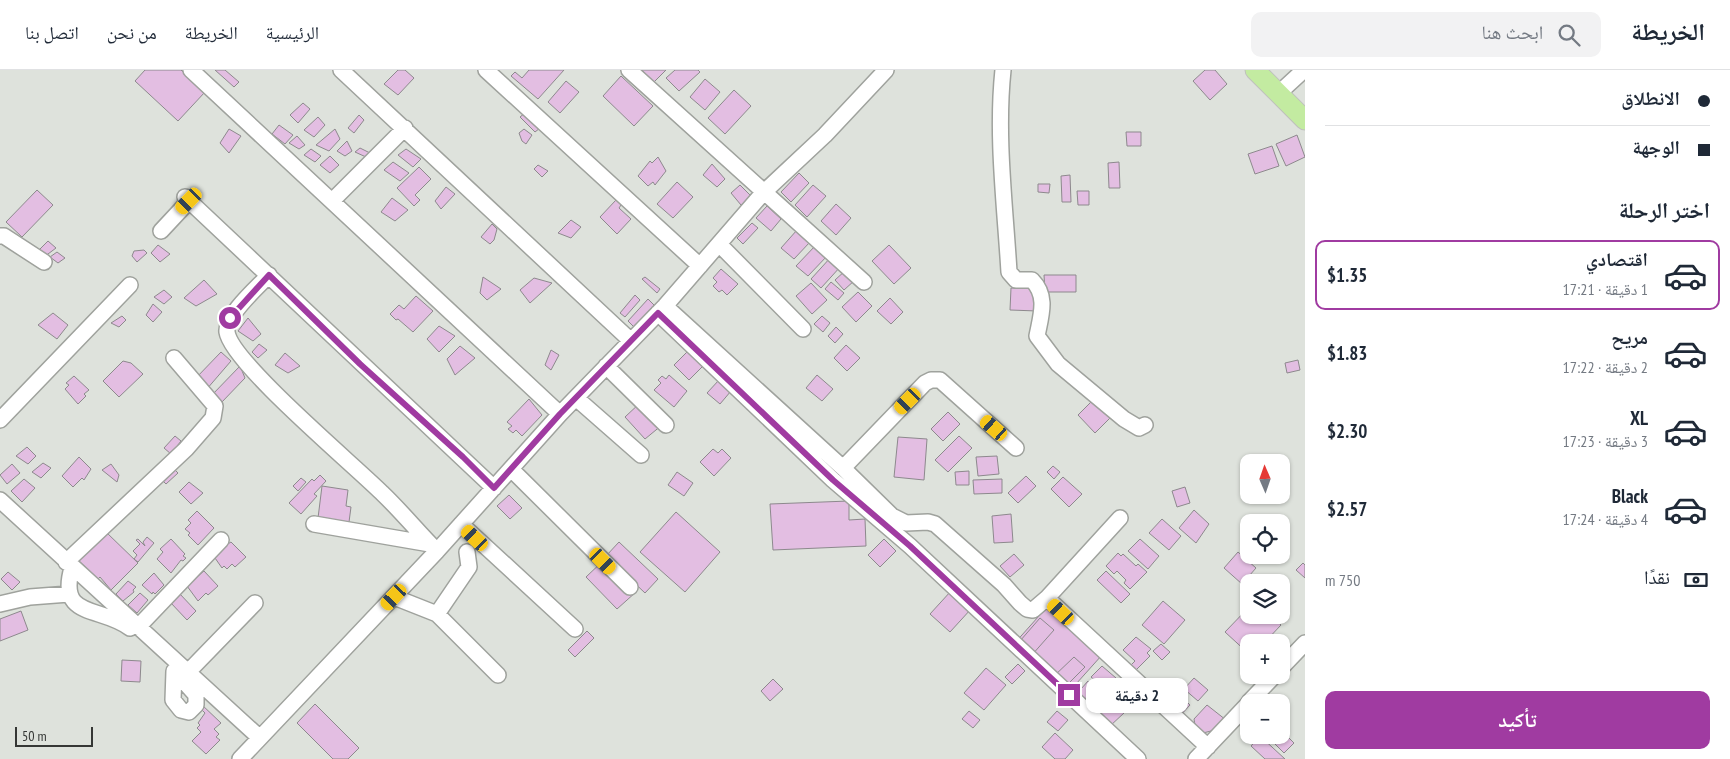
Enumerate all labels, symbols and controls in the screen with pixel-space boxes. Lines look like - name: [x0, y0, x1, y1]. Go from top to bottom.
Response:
- search box: [1251, 12, 1601, 57]
- text: الخريطة: [1631, 16, 1705, 47]
- text: ابحث هنا: [1481, 20, 1543, 44]
- text: اتصل بنا: [25, 21, 79, 44]
- text: من نحن: [107, 21, 157, 44]
- text: الخريطة: [185, 21, 238, 44]
- text: الرئيسية: [266, 21, 319, 44]
- icon: search: [1555, 21, 1583, 49]
- text: الانطلاق: [1621, 86, 1680, 110]
- text: الوجهة: [1632, 135, 1680, 159]
- car: [173, 185, 204, 217]
- text: اختر الرحلة: [1619, 196, 1710, 224]
- text: اقتصادي: [1586, 247, 1648, 271]
- icon: car: [1663, 253, 1708, 298]
- text: $1.35: [1327, 263, 1367, 287]
- text: 1 دقيقة · 17:21: [1563, 279, 1648, 299]
- route start: [219, 307, 241, 329]
- text: مريح: [1611, 325, 1648, 349]
- icon: car: [1663, 331, 1708, 376]
- text: $1.83: [1327, 341, 1367, 365]
- text: 2 دقيقة · 17:22: [1563, 357, 1648, 377]
- car: [892, 385, 923, 417]
- text: XL: [1630, 406, 1648, 430]
- icon: car: [1663, 409, 1708, 454]
- car: [977, 412, 1010, 444]
- text: $2.30: [1327, 419, 1367, 443]
- text: 3 دقيقة · 17:23: [1563, 431, 1648, 451]
- north arrow: [1240, 454, 1290, 504]
- map controls: [1240, 454, 1290, 744]
- text: Black: [1612, 484, 1648, 508]
- icon: car: [1663, 487, 1708, 532]
- text: $2.57: [1327, 497, 1367, 521]
- text: 4 دقيقة · 17:24: [1563, 509, 1648, 529]
- button: locate: [1240, 514, 1290, 564]
- car: [458, 522, 491, 554]
- car: [587, 545, 618, 577]
- text: نقدًا: [1644, 565, 1670, 589]
- icon: cash: [1682, 566, 1710, 594]
- text: 750 m: [1325, 570, 1360, 590]
- button: layers: [1240, 574, 1290, 624]
- car: [378, 581, 409, 613]
- car: [1044, 596, 1077, 628]
- button: +: [1240, 634, 1290, 684]
- callout: 2 دقيقة: [1086, 678, 1189, 712]
- route end: [1058, 684, 1080, 706]
- text: 2 دقيقة: [1115, 685, 1159, 705]
- button: تأكيد: [1325, 691, 1710, 749]
- button: −: [1240, 694, 1290, 744]
- scale bar: [15, 724, 92, 747]
- text: 50 m: [22, 727, 47, 745]

